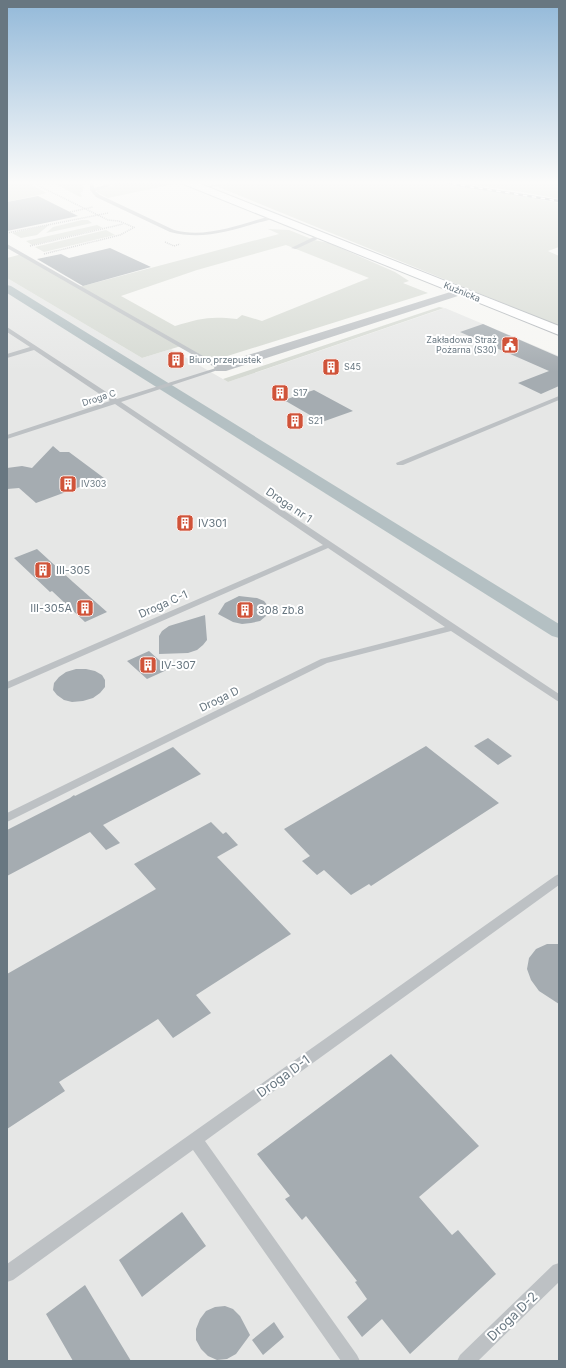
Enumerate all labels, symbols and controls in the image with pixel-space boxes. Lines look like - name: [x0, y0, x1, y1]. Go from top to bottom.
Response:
- street label: Kuźnicka: [442, 279, 482, 304]
- place label: Zakładowa Straż Pożarna (S30): [426, 334, 497, 355]
- public building icon: Zakładowa Straż Pożarna (S30): [500, 335, 520, 355]
- building icon: Biuro przepustek: [166, 350, 186, 370]
- place label: Biuro przepustek: [189, 354, 261, 365]
- building icon: S45: [321, 357, 341, 377]
- place label: S45: [344, 361, 361, 372]
- building icon: S17: [270, 383, 290, 403]
- street label: Droga C: [81, 387, 118, 408]
- place label: S17: [293, 387, 308, 398]
- building icon: S21: [285, 411, 305, 431]
- place label: S21: [308, 415, 323, 426]
- building icon: IV303: [58, 474, 78, 494]
- place label: IV303: [81, 478, 107, 489]
- street label: Droga nr 1: [263, 484, 315, 526]
- building icon: IV301: [175, 513, 195, 533]
- place label: IV301: [198, 516, 227, 530]
- building icon: III-305: [33, 560, 53, 580]
- place label: III-305: [56, 563, 91, 577]
- street label: Droga C-1: [136, 587, 190, 621]
- building icon: III-305A: [75, 598, 95, 618]
- building icon: 308 zb.8: [235, 600, 255, 620]
- place label: III-305A: [30, 601, 72, 615]
- place label: 308 zb.8: [258, 603, 304, 617]
- building icon: IV-307: [138, 655, 158, 675]
- place label: IV-307: [161, 658, 196, 672]
- street label: Droga D: [197, 683, 241, 715]
- street label: Droga D-1: [253, 1051, 313, 1101]
- street label: Droga D-2: [484, 1288, 540, 1344]

